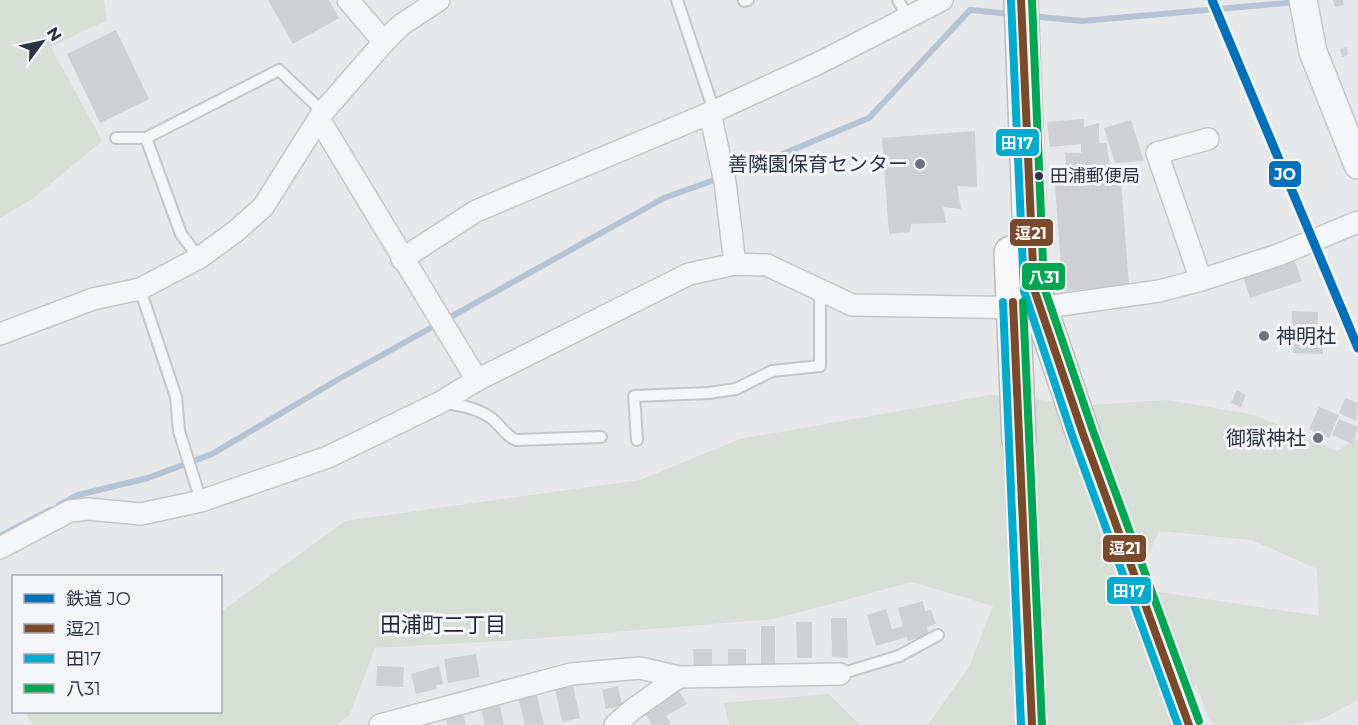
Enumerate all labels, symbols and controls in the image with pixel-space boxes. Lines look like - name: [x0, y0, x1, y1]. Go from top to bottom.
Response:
- north arrow: [12, 12, 72, 72]
- text: N: [43, 24, 66, 45]
- line badge: 田17: [995, 128, 1040, 157]
- text: 田17: [1001, 134, 1033, 153]
- place label: 善隣園保育センター: [728, 152, 908, 176]
- marker: 善隣園保育センター: [913, 157, 927, 171]
- line badge: JO: [1268, 160, 1302, 188]
- place label: 田浦郵便局: [1050, 165, 1140, 187]
- text: JO: [1273, 165, 1296, 184]
- marker: 田浦郵便局: [1033, 170, 1045, 182]
- line badge: 逗21: [1009, 218, 1054, 247]
- text: 逗21: [1015, 224, 1047, 243]
- line badge: 八31: [1021, 262, 1066, 291]
- text: 八31: [1028, 268, 1060, 287]
- place label: 神明社: [1276, 324, 1336, 348]
- marker: 神明社: [1257, 329, 1271, 343]
- place label: 御獄神社: [1226, 426, 1306, 450]
- marker: 御獄神社: [1311, 431, 1325, 445]
- line badge: 逗21: [1102, 534, 1147, 563]
- text: 逗21: [1109, 539, 1141, 558]
- legend: [12, 575, 222, 713]
- line badge: 田17: [1106, 576, 1152, 605]
- text: 田17: [1113, 582, 1145, 601]
- text: 鉄道 JO: [66, 588, 131, 610]
- district label: 田浦町二丁目: [380, 612, 506, 637]
- text: 逗21: [66, 618, 101, 640]
- text: 田17: [66, 648, 101, 670]
- text: 八31: [66, 678, 101, 700]

